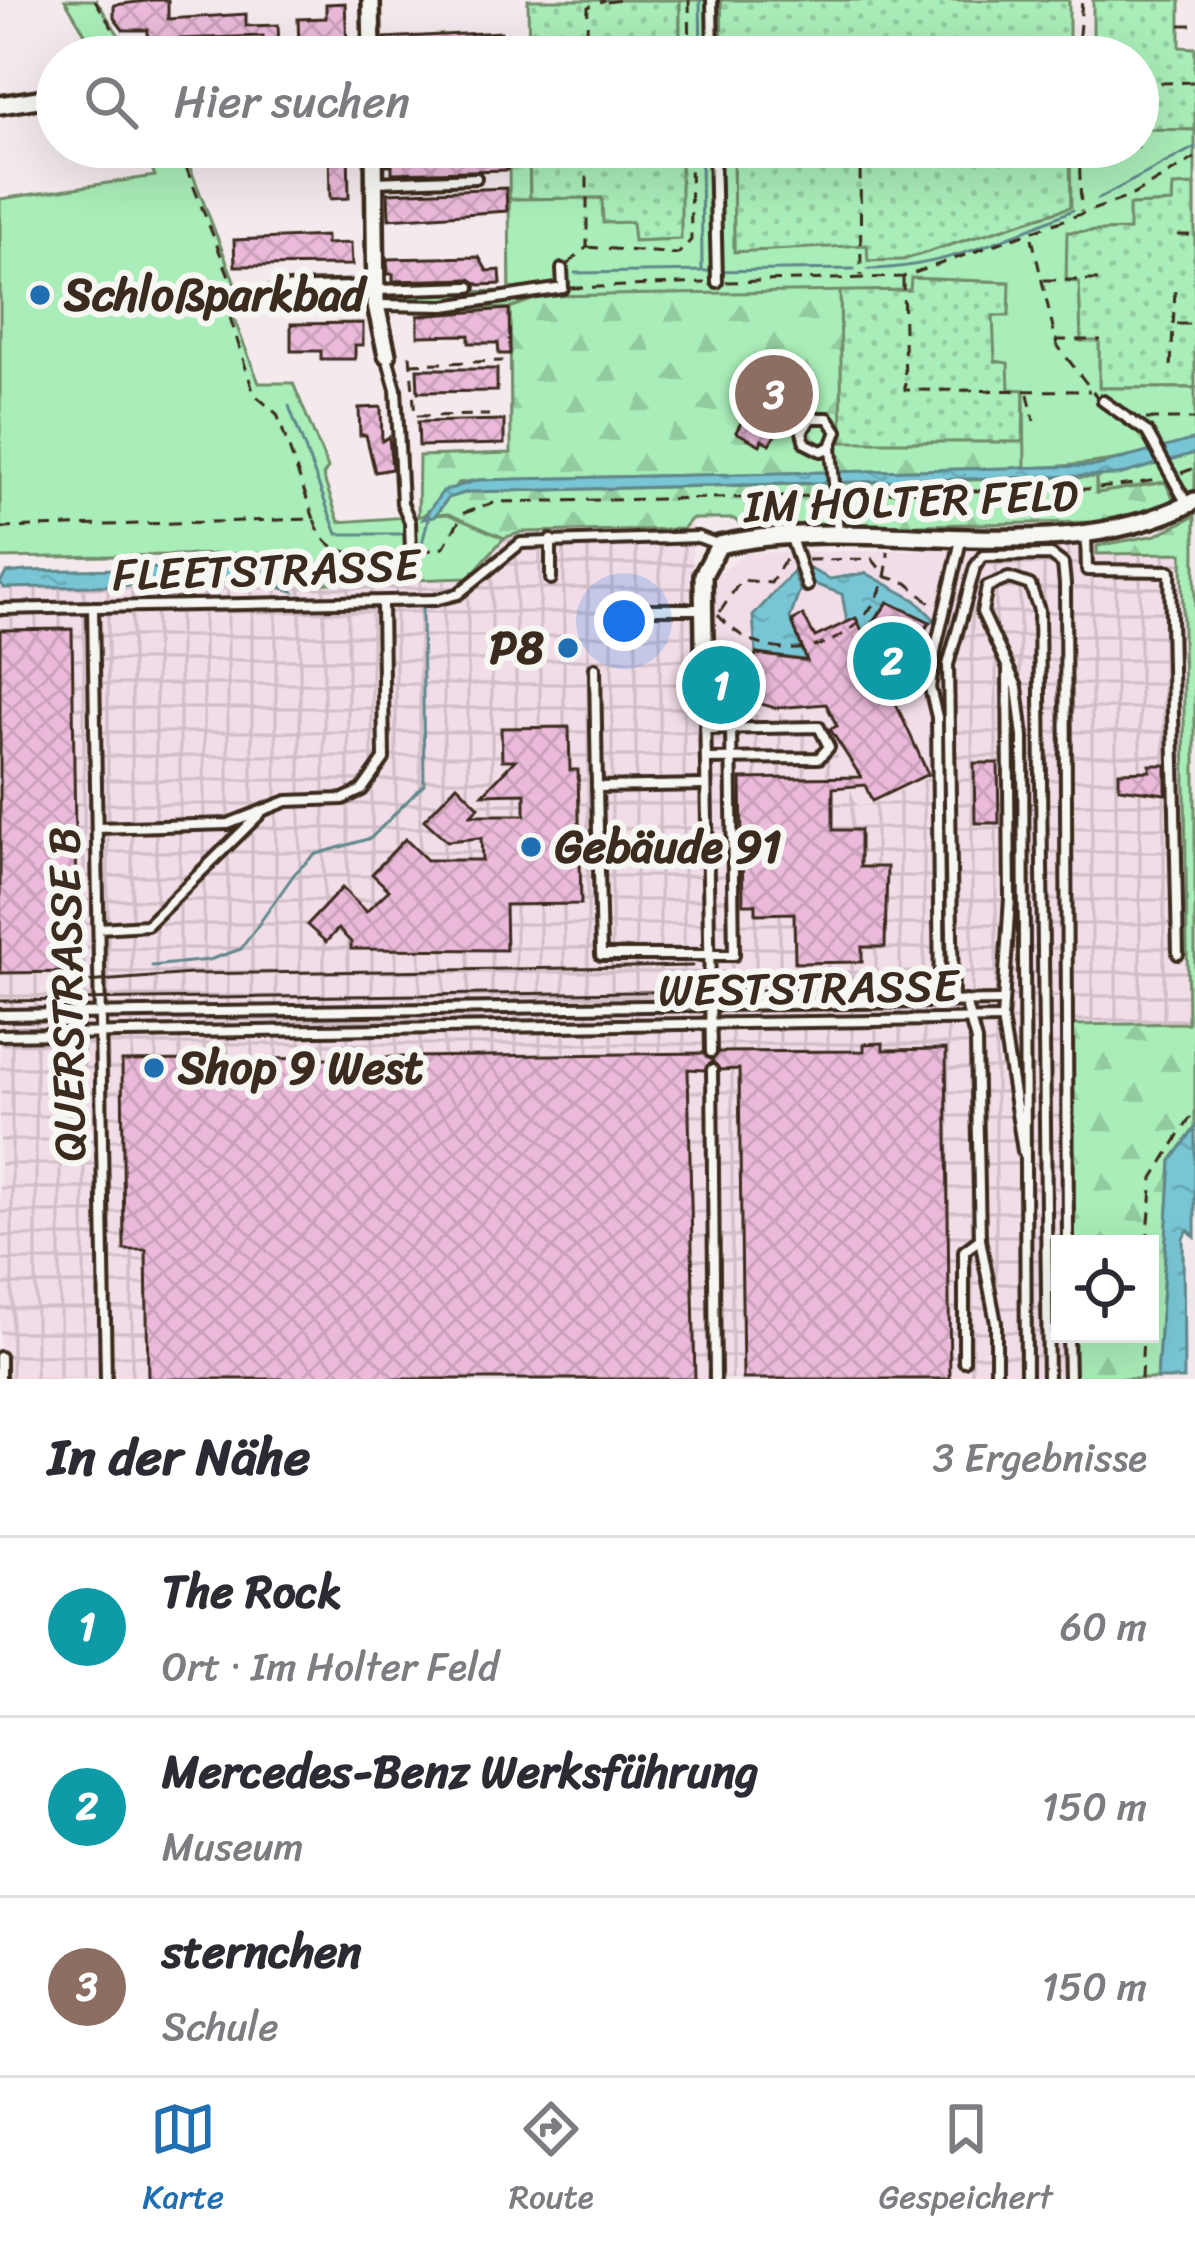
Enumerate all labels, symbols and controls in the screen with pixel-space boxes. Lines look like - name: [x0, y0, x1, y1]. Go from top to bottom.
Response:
- search box: [36, 36, 1159, 168]
- text: Hier suchen: [174, 62, 410, 142]
- icon: search: [78, 69, 144, 135]
- place label: Schloßparkbad: [63, 255, 368, 335]
- marker: Schloßparkbad: [27, 282, 53, 308]
- pin: 3: [735, 349, 813, 439]
- street label: IM HOLTER FELD: [741, 455, 1080, 547]
- street label: FLEETSTRASSE: [111, 525, 424, 615]
- your location: [594, 591, 654, 651]
- place label: P8: [490, 608, 544, 688]
- pin: 2: [853, 616, 931, 706]
- marker: P8: [555, 635, 581, 661]
- pin: 1: [682, 640, 760, 730]
- place label: Gebäude 91: [555, 807, 782, 887]
- street label: QUERSTRASSE B: [24, 826, 110, 1162]
- marker: Gebäude 91: [518, 834, 544, 860]
- street label: WESTSTRASSE: [657, 945, 962, 1031]
- place label: Shop 9 West: [177, 1028, 424, 1108]
- marker: Shop 9 West: [141, 1055, 167, 1081]
- map controls: [1051, 1235, 1159, 1343]
- button: locate: [1051, 1235, 1159, 1343]
- text: In der Nähe: [48, 1412, 310, 1502]
- text: 3 Ergebnisse: [933, 1423, 1147, 1492]
- text: The Rock: [162, 1552, 342, 1632]
- text: 1: [79, 1592, 95, 1661]
- text: 60 m: [1060, 1592, 1147, 1661]
- text: Ort · Im Holter Feld: [162, 1632, 499, 1701]
- text: Mercedes-Benz Werksführung: [162, 1732, 758, 1812]
- text: 2: [76, 1772, 98, 1841]
- text: 150 m: [1042, 1772, 1147, 1841]
- text: Museum: [162, 1812, 304, 1881]
- text: sternchen: [162, 1912, 362, 1992]
- text: 3: [76, 1952, 98, 2021]
- text: 150 m: [1042, 1952, 1147, 2021]
- text: Schule: [162, 1992, 278, 2061]
- tab: Karte: [142, 2096, 224, 2226]
- tab: Route: [509, 2096, 594, 2226]
- tab: Gespeichert: [879, 2096, 1052, 2226]

